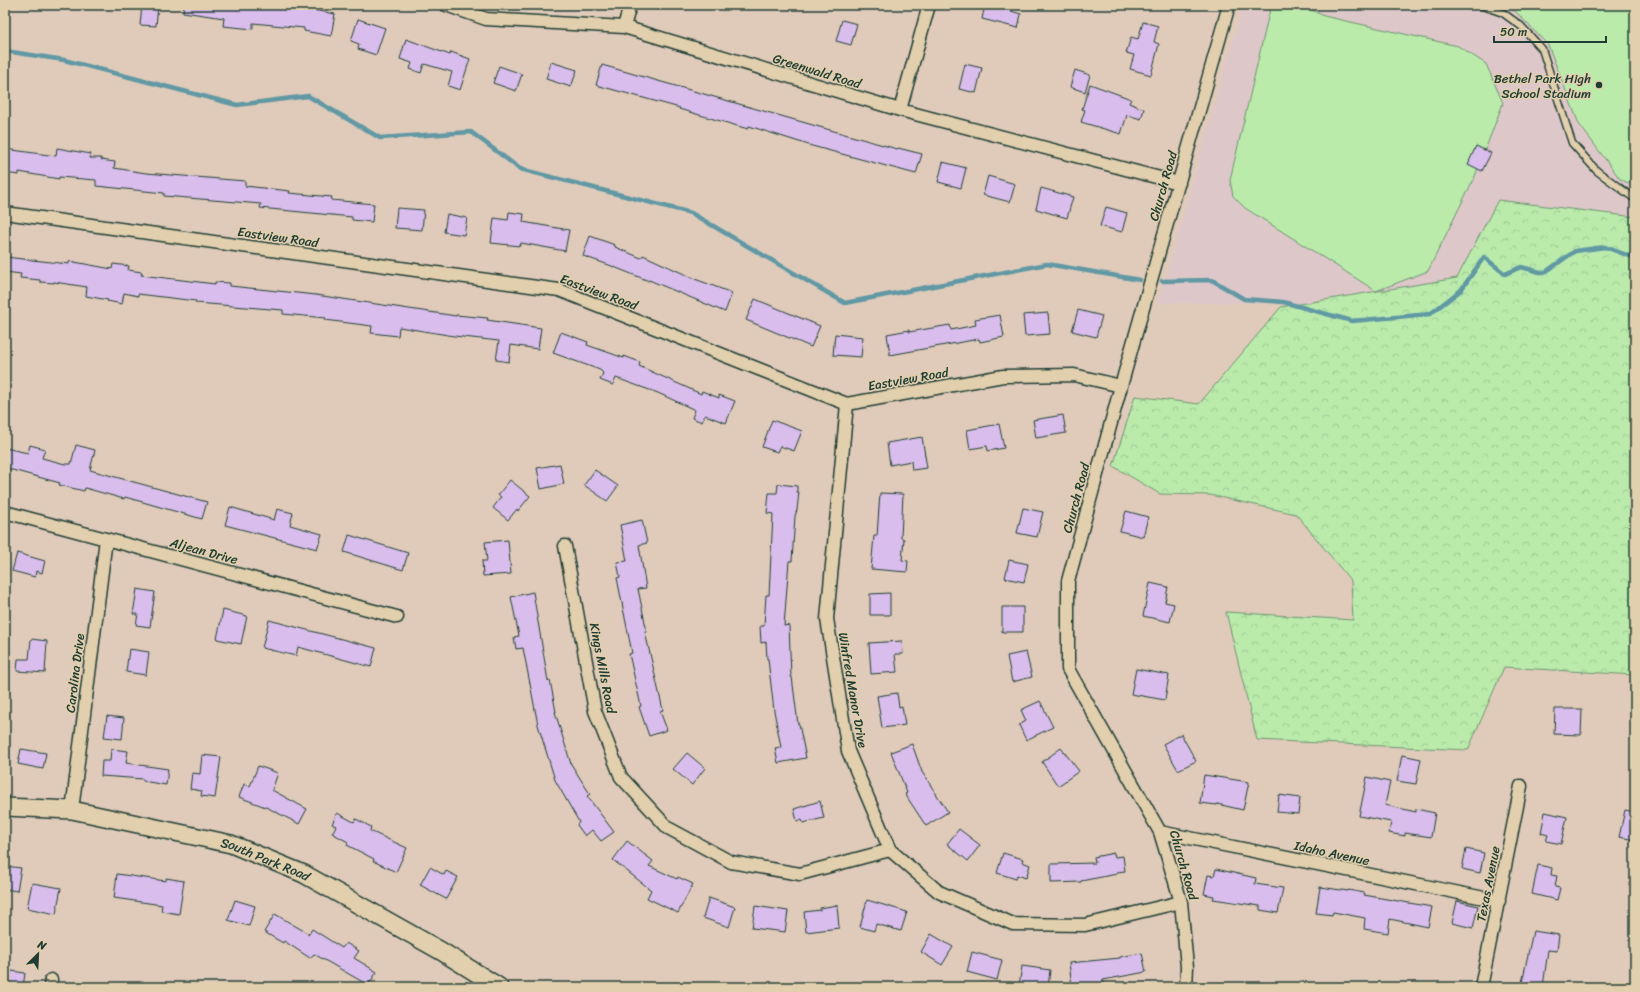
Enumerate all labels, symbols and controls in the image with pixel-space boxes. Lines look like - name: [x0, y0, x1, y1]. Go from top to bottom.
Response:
- scale bar: [1494, 18, 1606, 44]
- text: 50 m: [1500, 21, 1527, 43]
- street label: Greenwald Road: [770, 47, 865, 96]
- place label: Bethel Park High School Stadium: [1494, 67, 1591, 105]
- marker: Bethel Park High School Stadium: [1594, 80, 1604, 90]
- street label: Church Road: [1142, 147, 1184, 224]
- street label: Eastview Road: [236, 220, 321, 254]
- street label: Eastview Road: [557, 267, 642, 317]
- street label: Eastview Road: [866, 360, 951, 397]
- street label: Church Road: [1056, 459, 1097, 536]
- street label: Aljean Drive: [166, 531, 241, 571]
- street label: Kings Mills Road: [583, 621, 623, 717]
- street label: Winfred Manor Drive: [832, 630, 874, 750]
- street label: Carolina Drive: [59, 632, 91, 714]
- street label: Church Road: [1163, 827, 1205, 904]
- street label: South Park Road: [219, 831, 316, 888]
- street label: Idaho Avenue: [1291, 834, 1372, 872]
- street label: Texas Avenue: [1469, 844, 1507, 924]
- north arrow: [18, 934, 58, 974]
- text: N: [34, 935, 50, 956]

